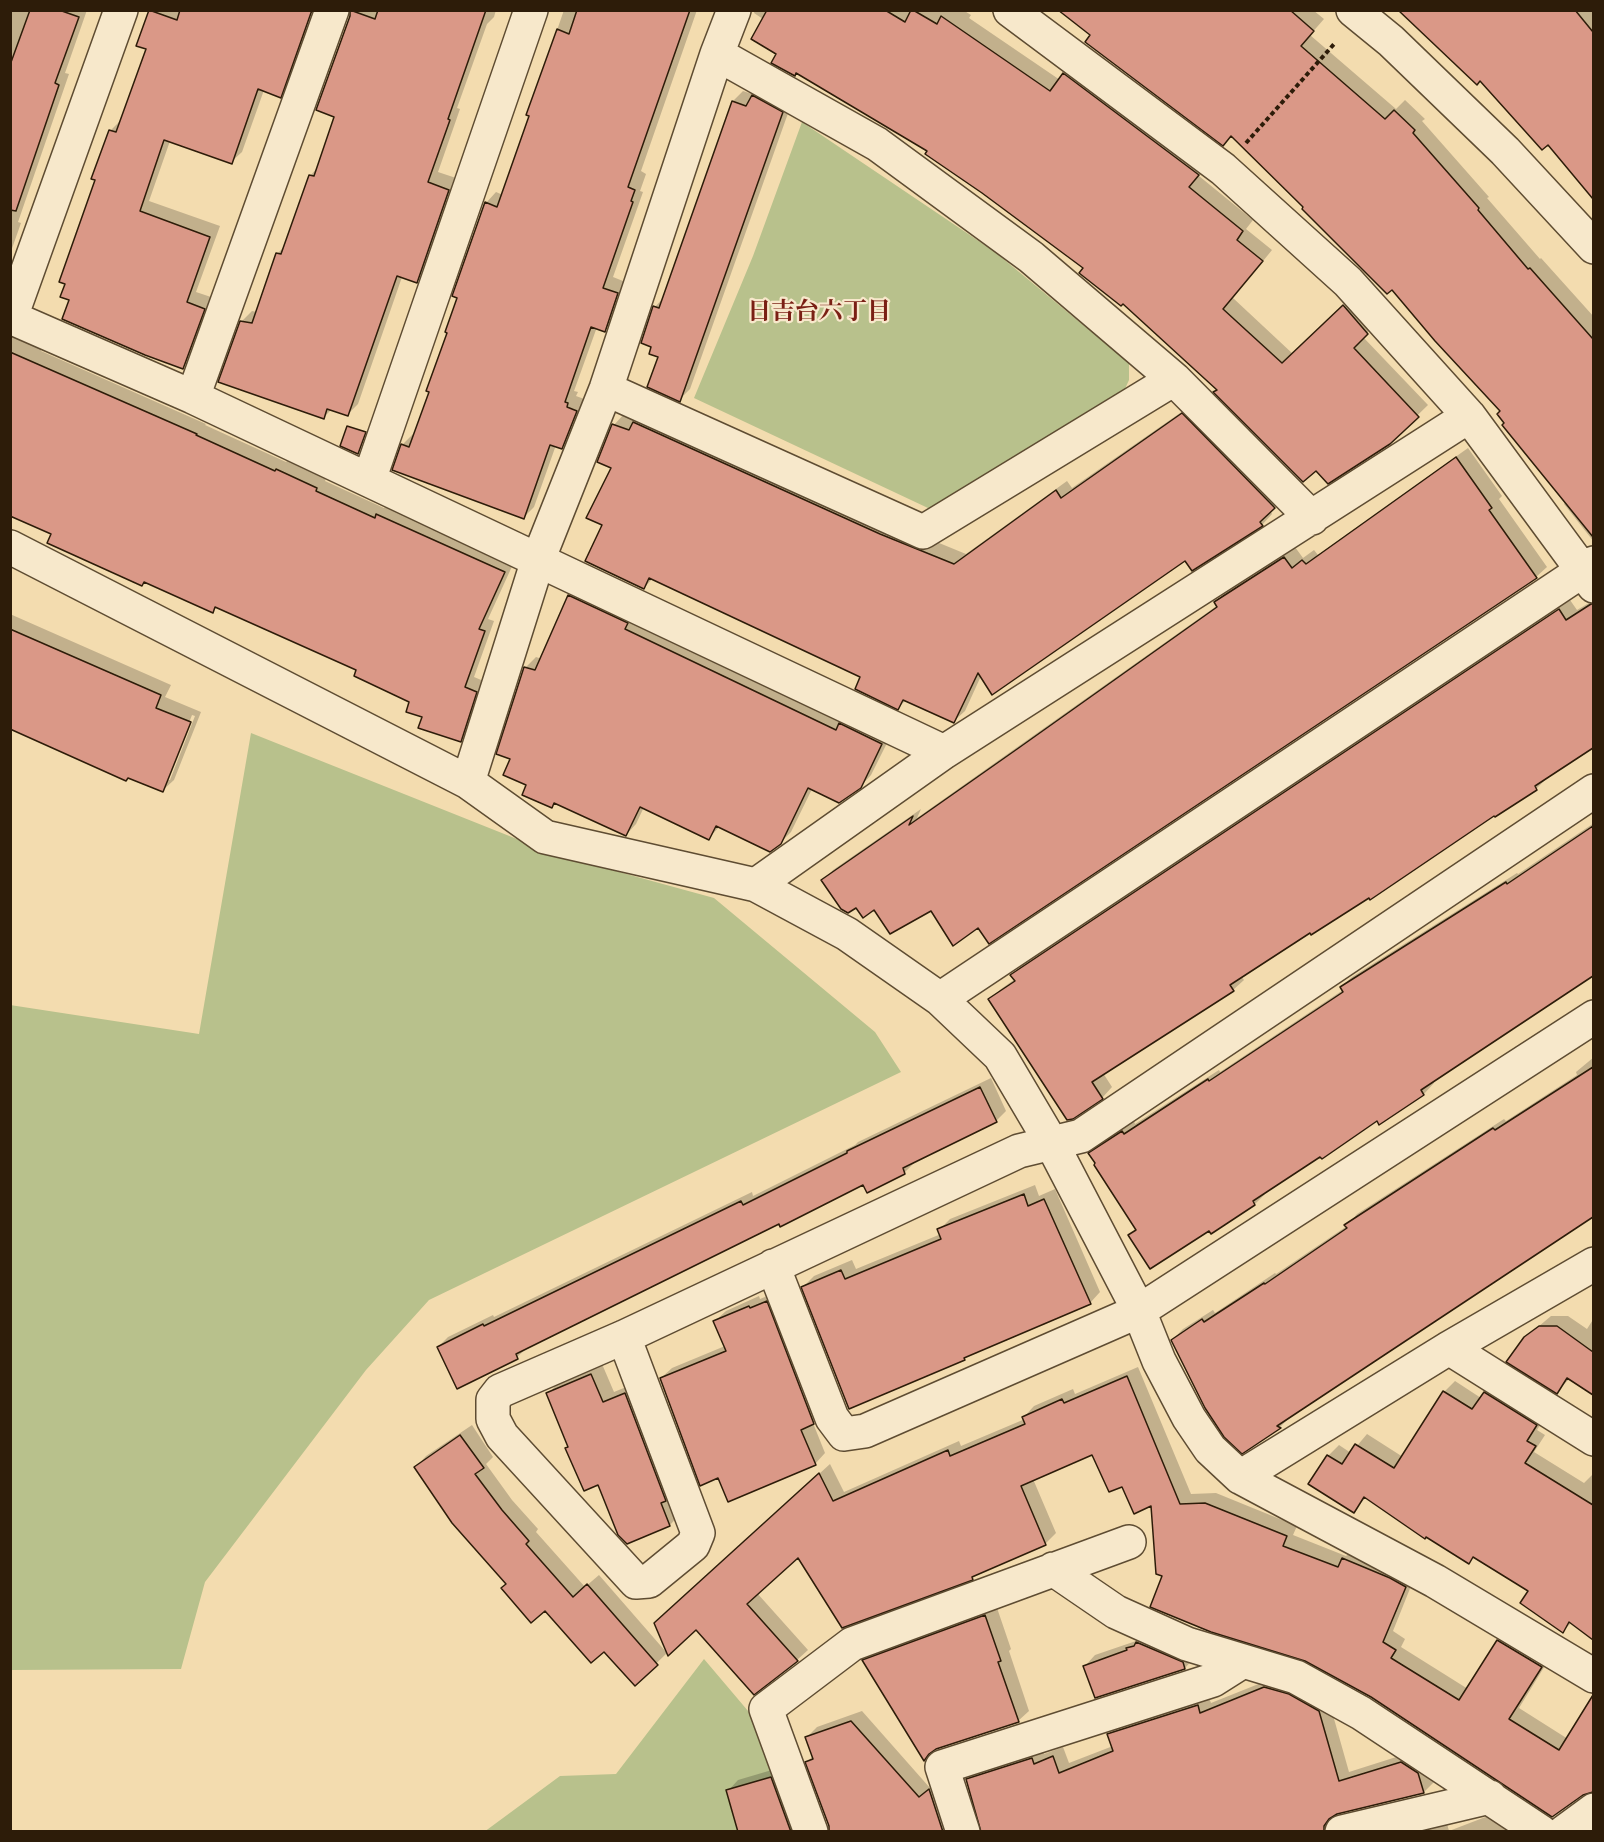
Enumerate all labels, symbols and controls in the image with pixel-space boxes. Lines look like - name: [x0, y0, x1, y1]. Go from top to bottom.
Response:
- district label: 日吉台六丁目: [747, 300, 891, 328]

